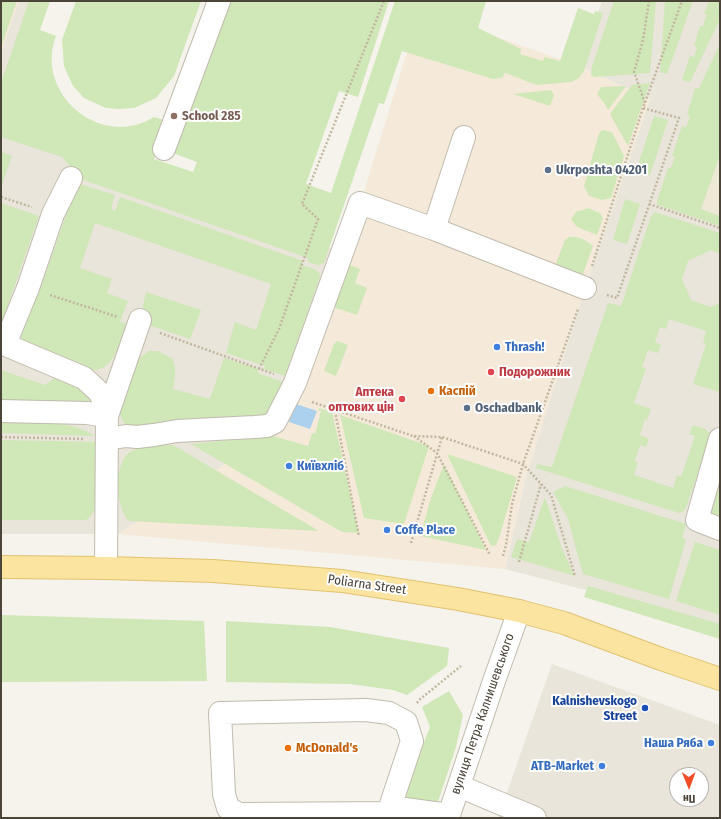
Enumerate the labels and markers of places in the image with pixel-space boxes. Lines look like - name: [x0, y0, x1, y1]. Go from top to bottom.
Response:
- place label: School 285: [182, 108, 241, 124]
- marker: School 285: [169, 111, 179, 121]
- place label: Ukrposhta 04201: [556, 162, 647, 178]
- marker: Ukrposhta 04201: [543, 165, 553, 175]
- place label: Thrash!: [505, 339, 544, 355]
- marker: Thrash!: [492, 342, 502, 352]
- place label: Подорожник: [499, 364, 570, 380]
- marker: Подорожник: [486, 367, 496, 377]
- place label: Каспій: [439, 383, 476, 399]
- place label: Аптека оптових цін: [328, 384, 394, 415]
- marker: Каспій: [426, 386, 436, 396]
- marker: Аптека оптових цін: [397, 394, 407, 404]
- place label: Oschadbank: [475, 400, 542, 416]
- marker: Oschadbank: [462, 403, 472, 413]
- place label: Київхліб: [297, 458, 344, 474]
- marker: Київхліб: [284, 461, 294, 471]
- place label: Coffe Place: [395, 522, 455, 538]
- marker: Coffe Place: [382, 525, 392, 535]
- place label: Kalnishevskogo Street: [552, 693, 637, 724]
- marker: Kalnishevskogo Street: [640, 703, 650, 713]
- place label: Наша Ряба: [644, 735, 703, 751]
- marker: Наша Ряба: [706, 738, 716, 748]
- place label: McDonald's: [296, 740, 358, 756]
- marker: McDonald's: [283, 743, 293, 753]
- place label: ATB-Market: [531, 758, 594, 774]
- marker: ATB-Market: [597, 761, 607, 771]

